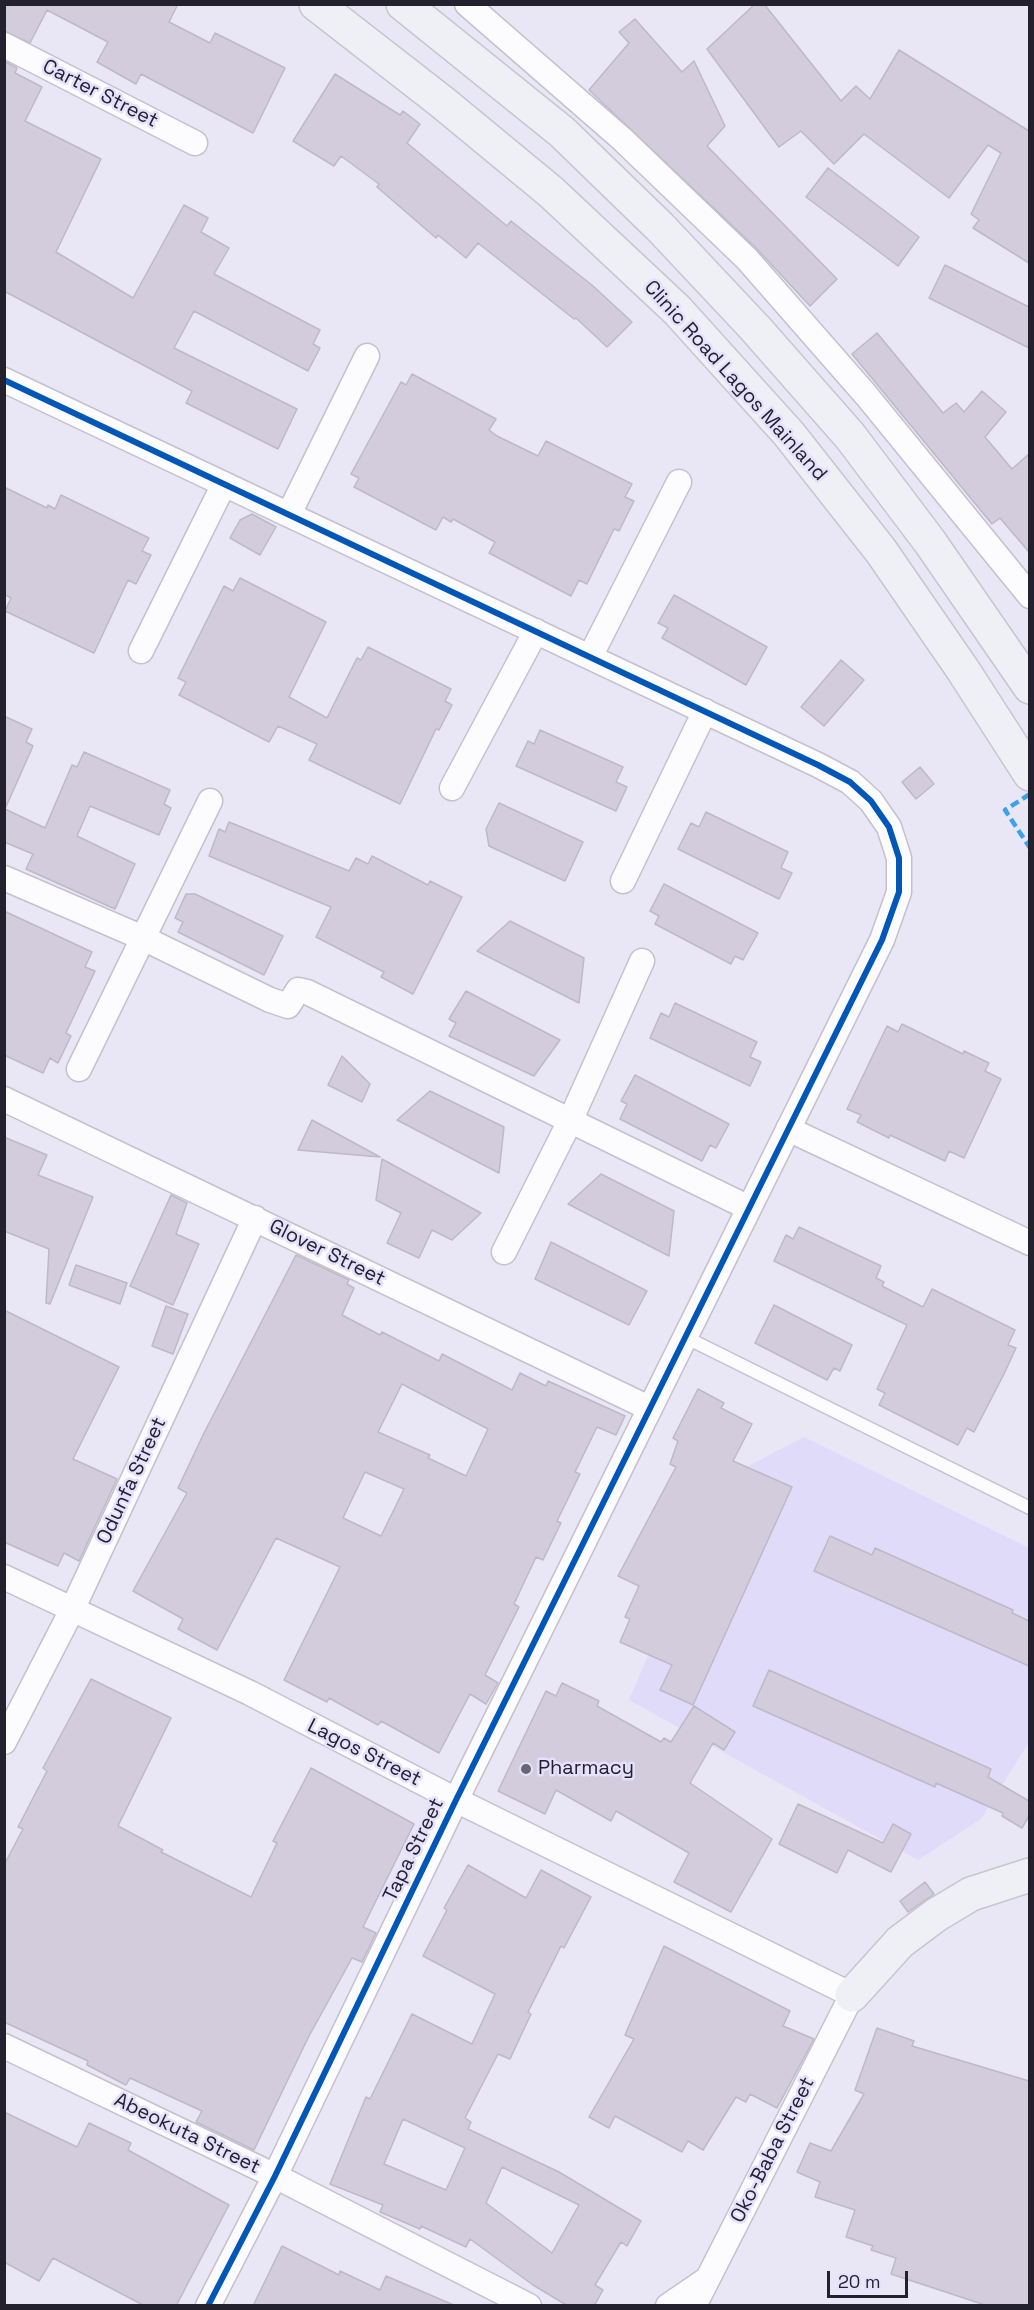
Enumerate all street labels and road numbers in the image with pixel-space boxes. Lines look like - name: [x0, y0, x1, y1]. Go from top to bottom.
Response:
- street label: Carter Street: [38, 55, 162, 133]
- street label: Clinic Road Lagos Mainland: [639, 276, 831, 486]
- street label: Glover Street: [265, 1215, 389, 1291]
- street label: Odunfa Street: [92, 1414, 172, 1548]
- street label: Lagos Street: [303, 1714, 425, 1792]
- street label: Tapa Street: [379, 1794, 449, 1906]
- street label: Oko-Baba Street: [726, 2073, 820, 2227]
- street label: Abeokuta Street: [110, 2088, 264, 2180]

